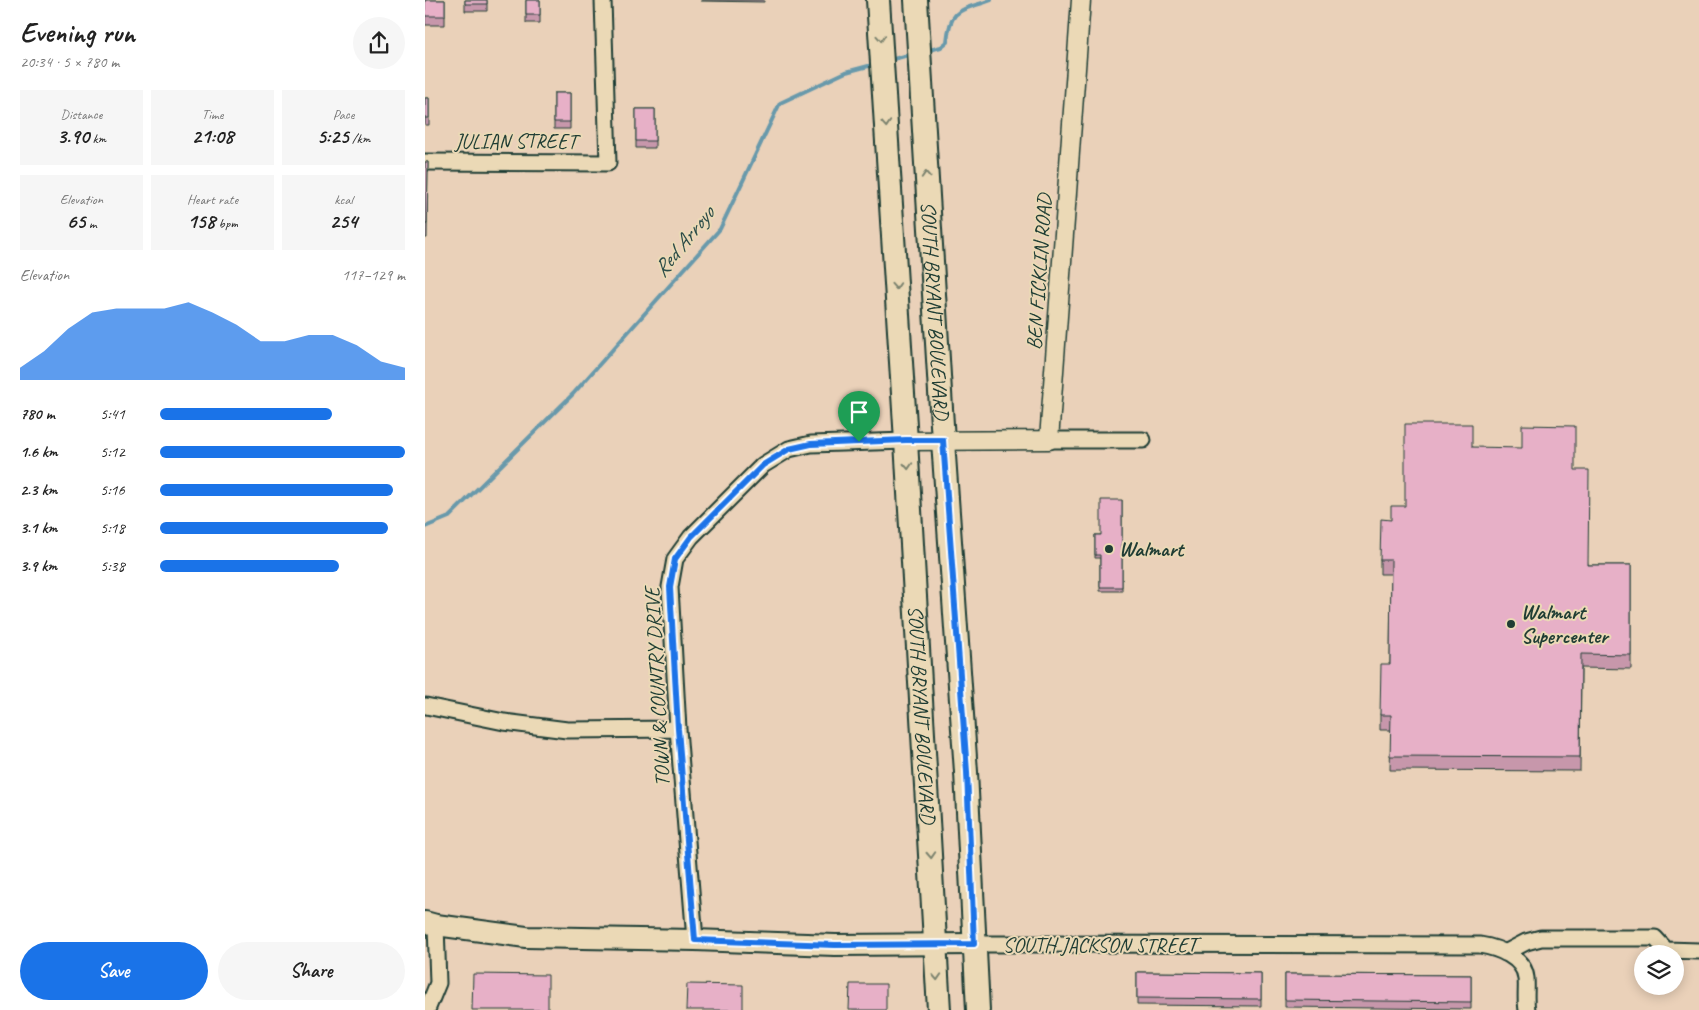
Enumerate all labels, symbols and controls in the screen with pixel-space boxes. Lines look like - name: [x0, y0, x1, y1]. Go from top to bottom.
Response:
- text: Evening run: [20, 15, 135, 50]
- button: share: [353, 17, 405, 69]
- one-way arrow: [875, 34, 886, 42]
- text: 20:34 · 5 × 780 m: [20, 52, 119, 72]
- text: Distance: [61, 106, 102, 123]
- text: Time: [202, 106, 223, 123]
- text: Pace: [333, 106, 354, 123]
- one-way arrow: [881, 120, 892, 128]
- text: 3.90: [57, 123, 89, 149]
- text: 21:08: [192, 123, 233, 149]
- text: 5:25: [317, 123, 349, 149]
- street label: JULIAN STREET: [454, 128, 582, 154]
- text: km: [89, 130, 106, 147]
- text: /km: [349, 130, 370, 147]
- one-way arrow: [921, 171, 932, 179]
- text: Elevation: [60, 191, 103, 208]
- text: Heart rate: [187, 191, 238, 208]
- text: kcal: [334, 191, 353, 208]
- street label: BEN FICKLIN ROAD: [1021, 192, 1058, 351]
- water label: Red Arroyo: [647, 198, 723, 283]
- street label: SOUTH BRYANT BOULEVARD: [915, 201, 955, 422]
- text: 65: [66, 208, 85, 234]
- text: 158: [187, 208, 215, 234]
- text: 254: [329, 208, 358, 234]
- text: m: [85, 215, 97, 232]
- text: bpm: [215, 215, 238, 232]
- text: Elevation: [20, 265, 69, 285]
- text: 117–129 m: [342, 265, 405, 285]
- one-way arrow: [891, 282, 902, 290]
- pin: [838, 391, 880, 442]
- icon: arrive: [845, 398, 873, 426]
- text: 780 m: [20, 404, 55, 424]
- text: 5:41: [100, 404, 125, 424]
- text: 1.6 km: [20, 442, 58, 462]
- text: 5:12: [100, 442, 125, 462]
- one-way arrow: [902, 462, 913, 470]
- text: 2.3 km: [20, 480, 57, 500]
- text: 5:16: [100, 480, 125, 500]
- text: 3.1 km: [20, 518, 57, 538]
- text: 5:18: [100, 518, 125, 538]
- place label: Walmart: [1119, 536, 1185, 562]
- marker: Walmart: [1103, 543, 1115, 555]
- text: 3.9 km: [20, 556, 57, 576]
- text: 5:38: [100, 556, 125, 576]
- street label: TOWN & COUNTRY DRIVE: [639, 584, 675, 787]
- place label: Walmart Supercenter: [1521, 599, 1610, 649]
- street label: SOUTH BRYANT BOULEVARD: [903, 605, 941, 826]
- marker: Walmart Supercenter: [1505, 618, 1517, 630]
- one-way arrow: [925, 851, 936, 859]
- street label: SOUTH JACKSON STREET: [1003, 932, 1203, 958]
- button: Save: [20, 942, 208, 1000]
- button: Share: [218, 942, 405, 1000]
- map controls: [1634, 945, 1684, 995]
- button: layers: [1634, 945, 1684, 995]
- one-way arrow: [932, 974, 943, 982]

